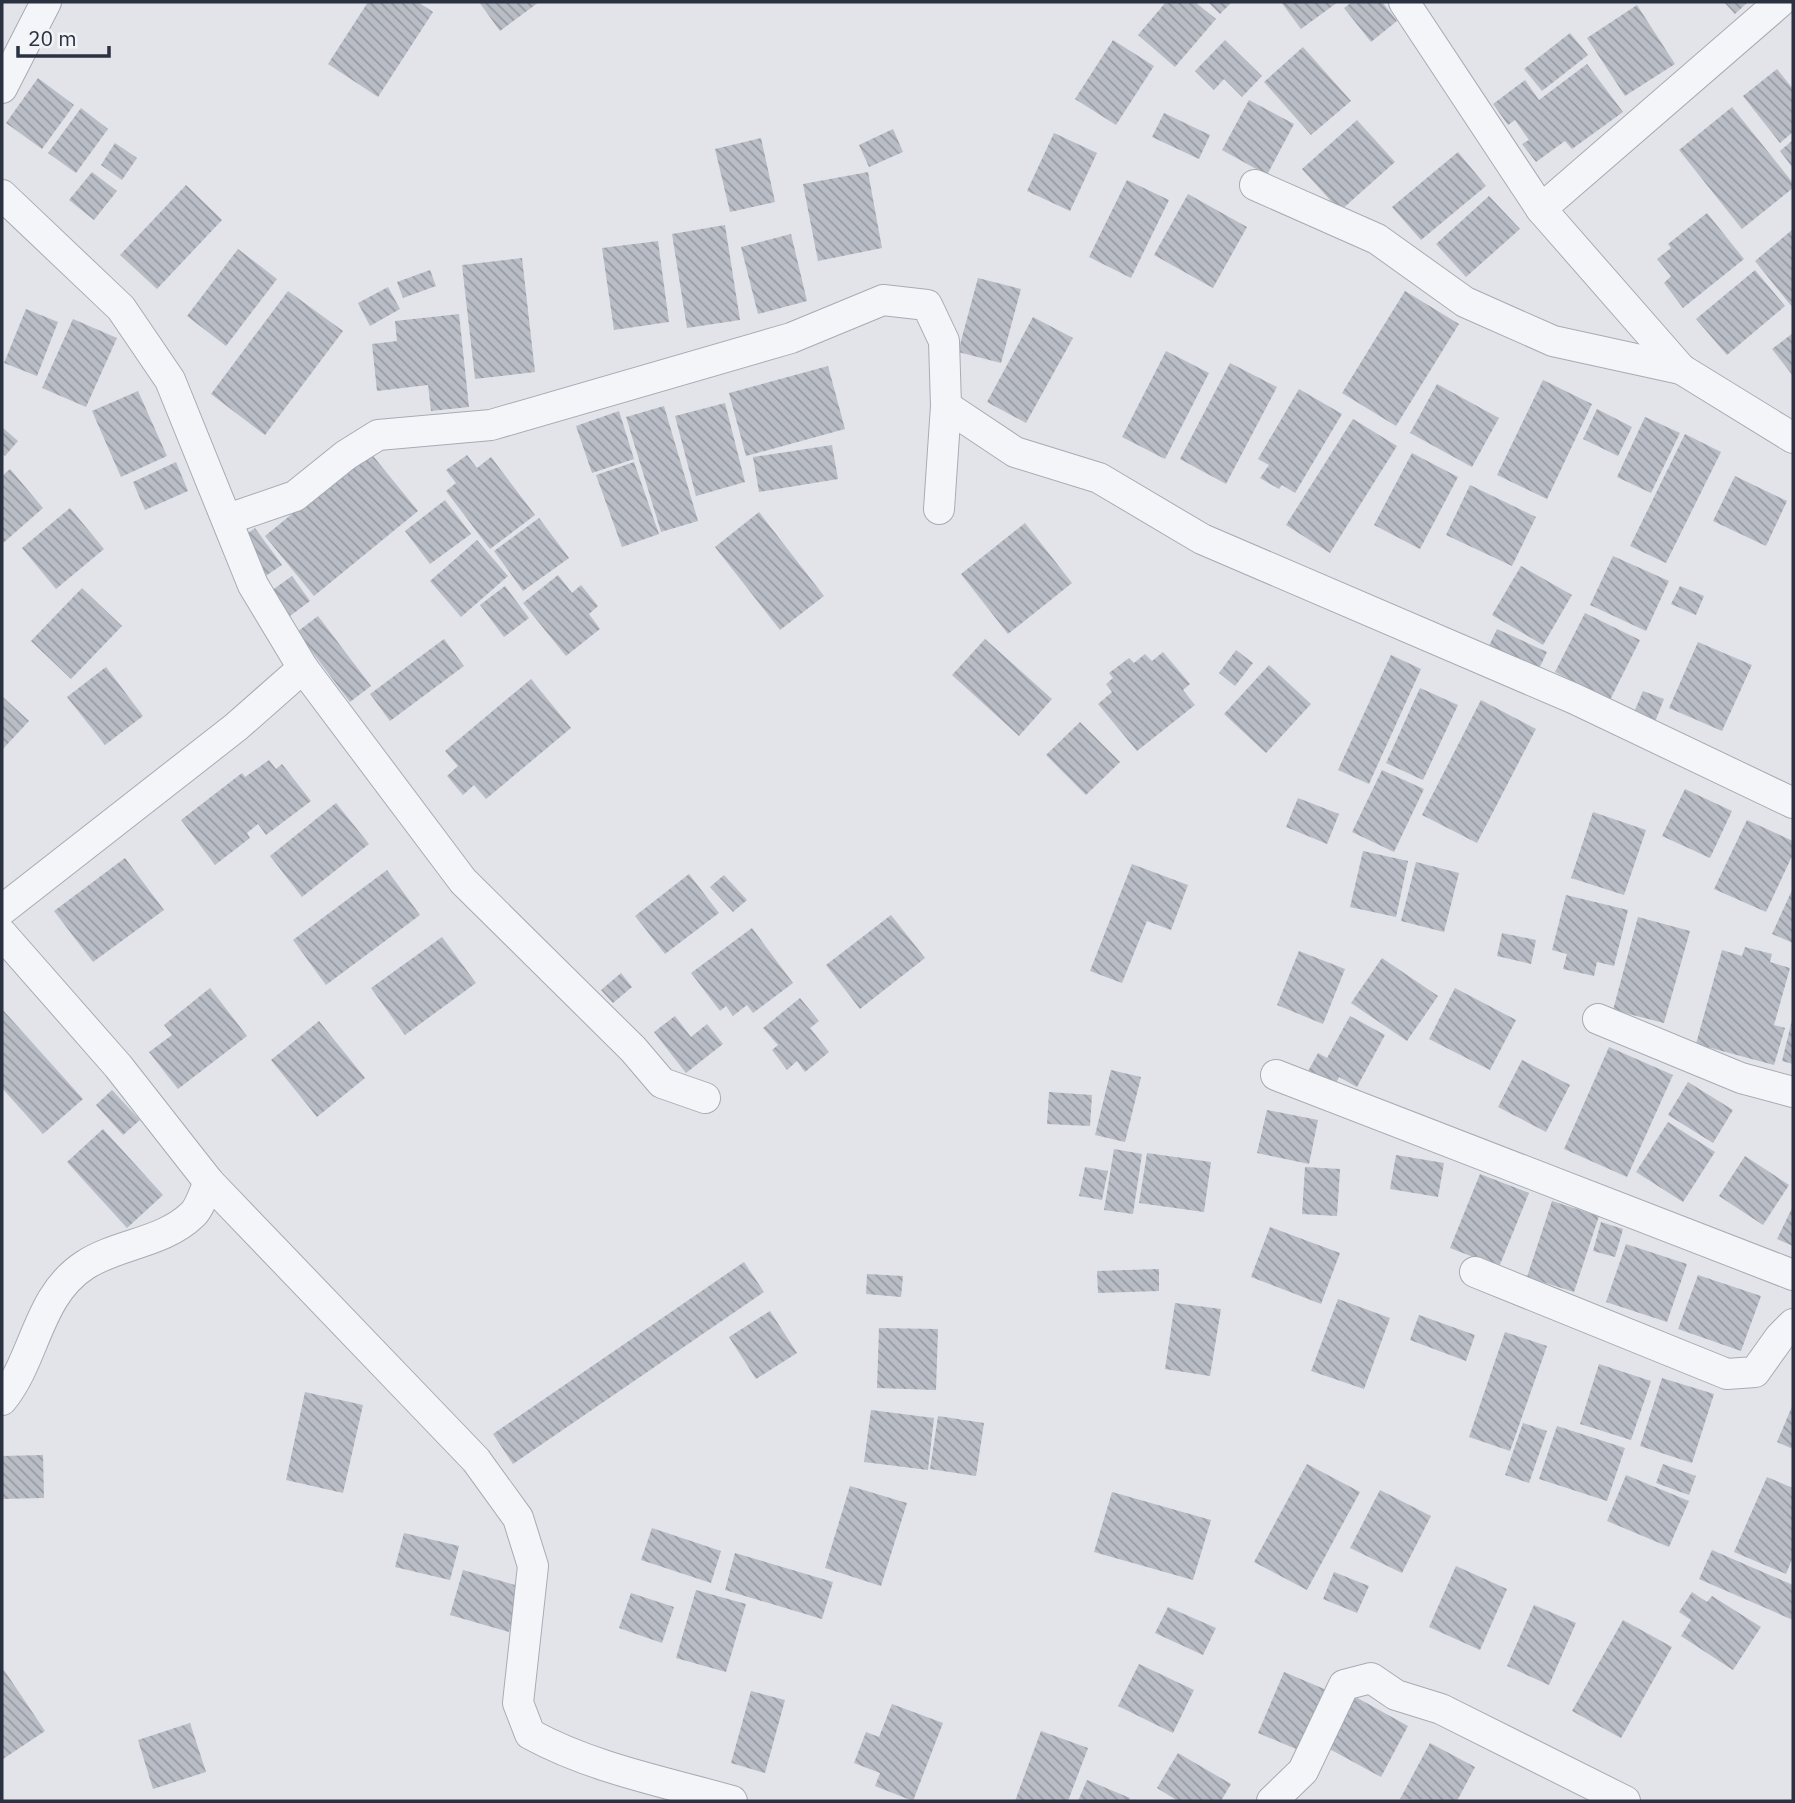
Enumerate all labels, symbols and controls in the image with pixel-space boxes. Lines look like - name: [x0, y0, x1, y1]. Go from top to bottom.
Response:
- scale bar: [18, 14, 108, 58]
- text: 20 m: [28, 24, 77, 52]

